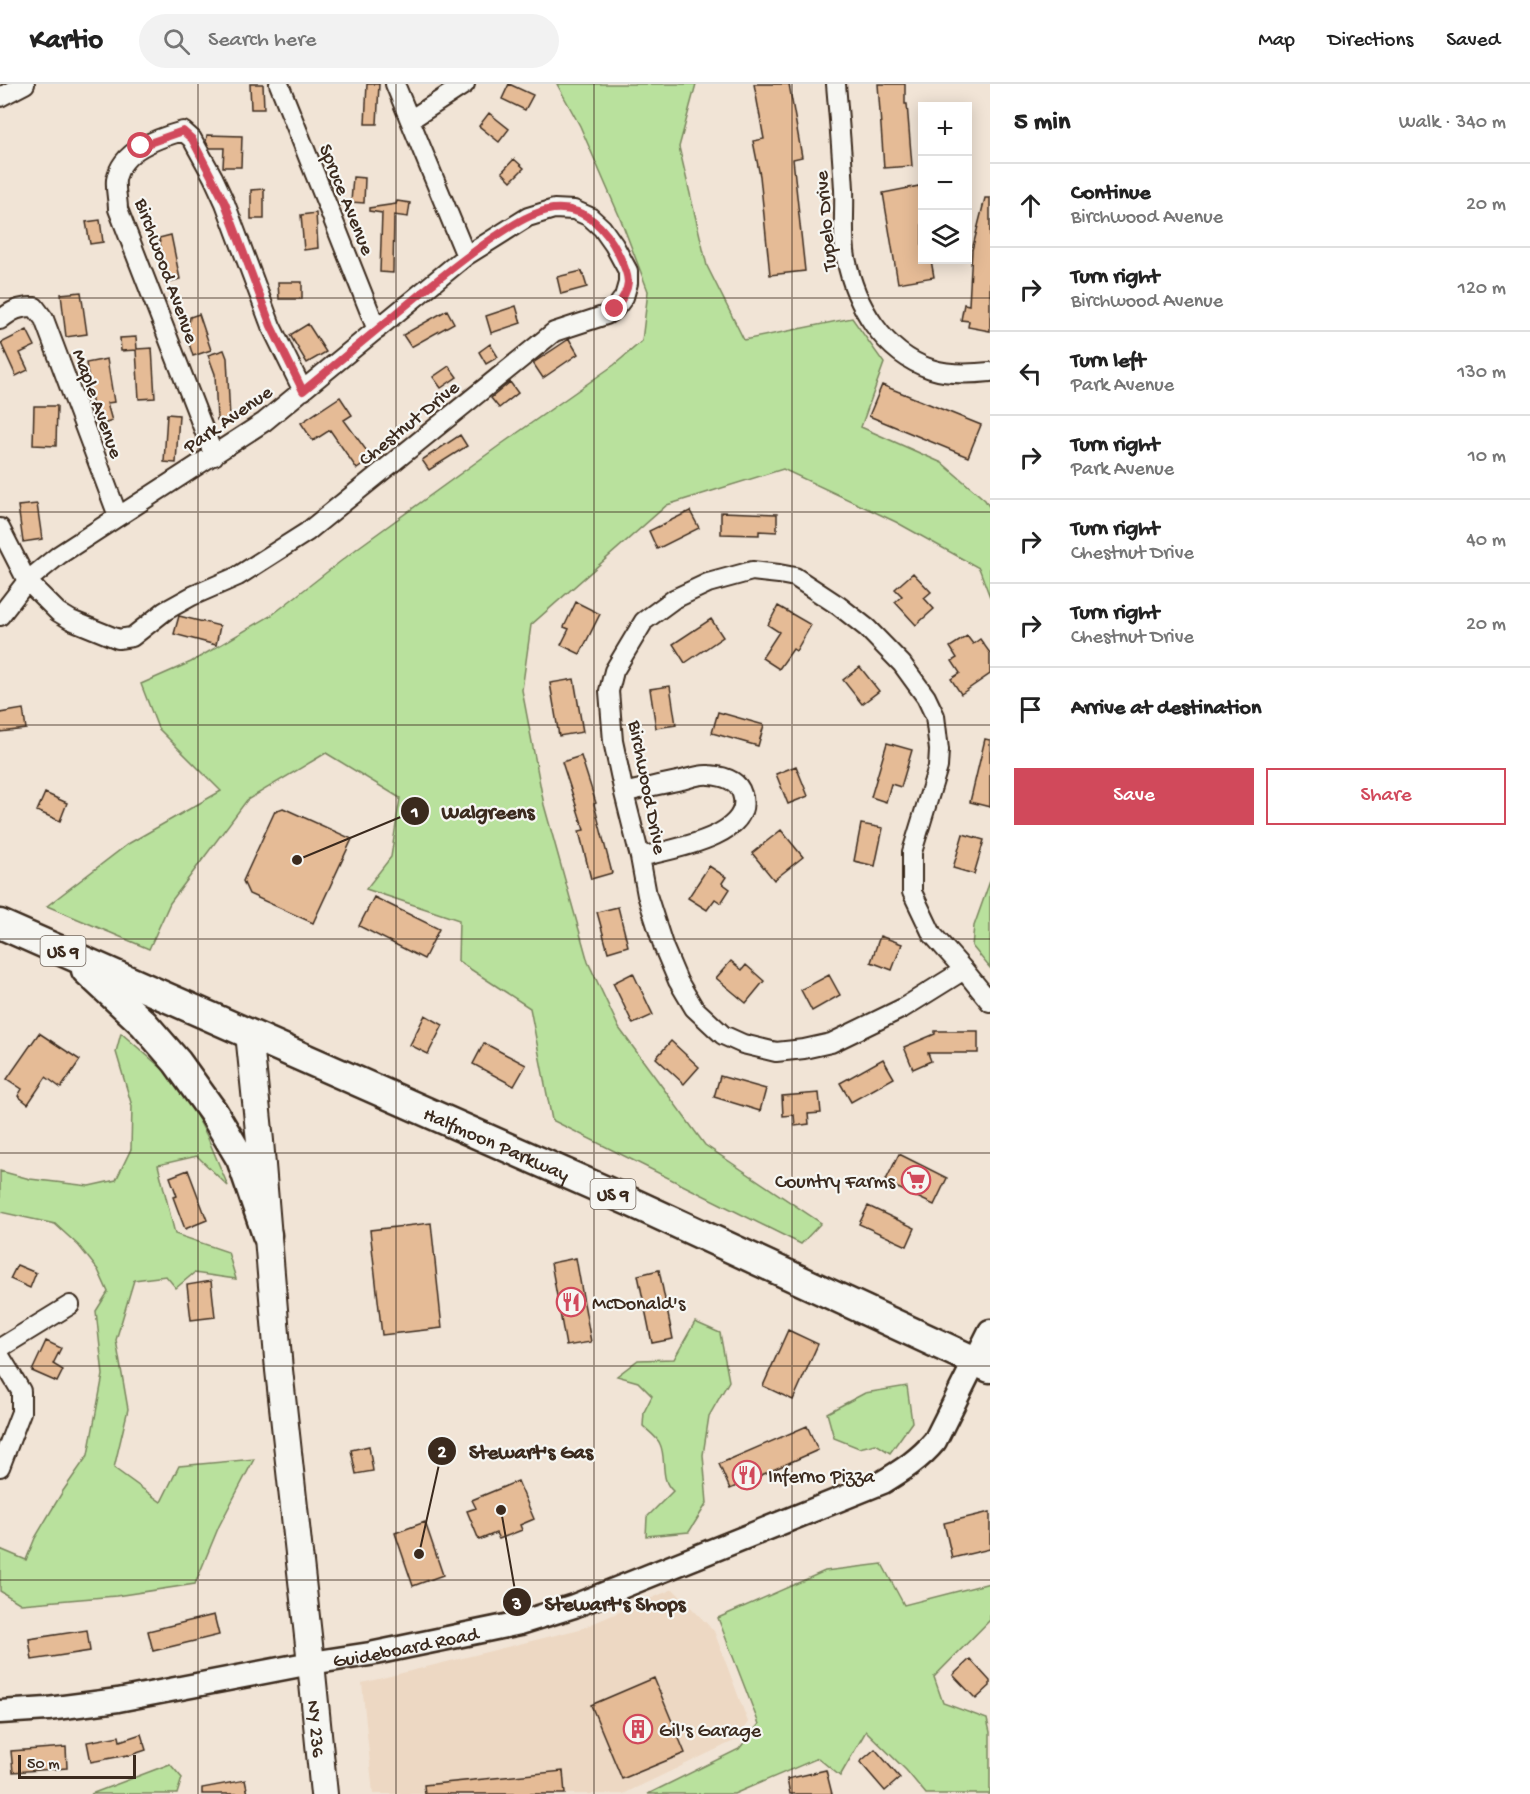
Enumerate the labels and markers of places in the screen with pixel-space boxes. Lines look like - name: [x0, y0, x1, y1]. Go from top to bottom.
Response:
- callout: Walgreens: [400, 791, 547, 830]
- supermarket icon: Country Farms: [900, 1164, 932, 1196]
- place label: Country Farms: [775, 1172, 896, 1195]
- restaurant icon: McDonald's: [555, 1286, 587, 1318]
- place label: McDonald's: [592, 1294, 686, 1317]
- callout: Stewart's Gas: [427, 1432, 605, 1471]
- restaurant icon: Inferno Pizza: [731, 1459, 763, 1491]
- place label: Inferno Pizza: [768, 1467, 875, 1490]
- callout: Stewart's Shops: [502, 1583, 697, 1622]
- building icon: Gil's Garage: [622, 1713, 654, 1745]
- place label: Gil's Garage: [659, 1721, 762, 1744]

